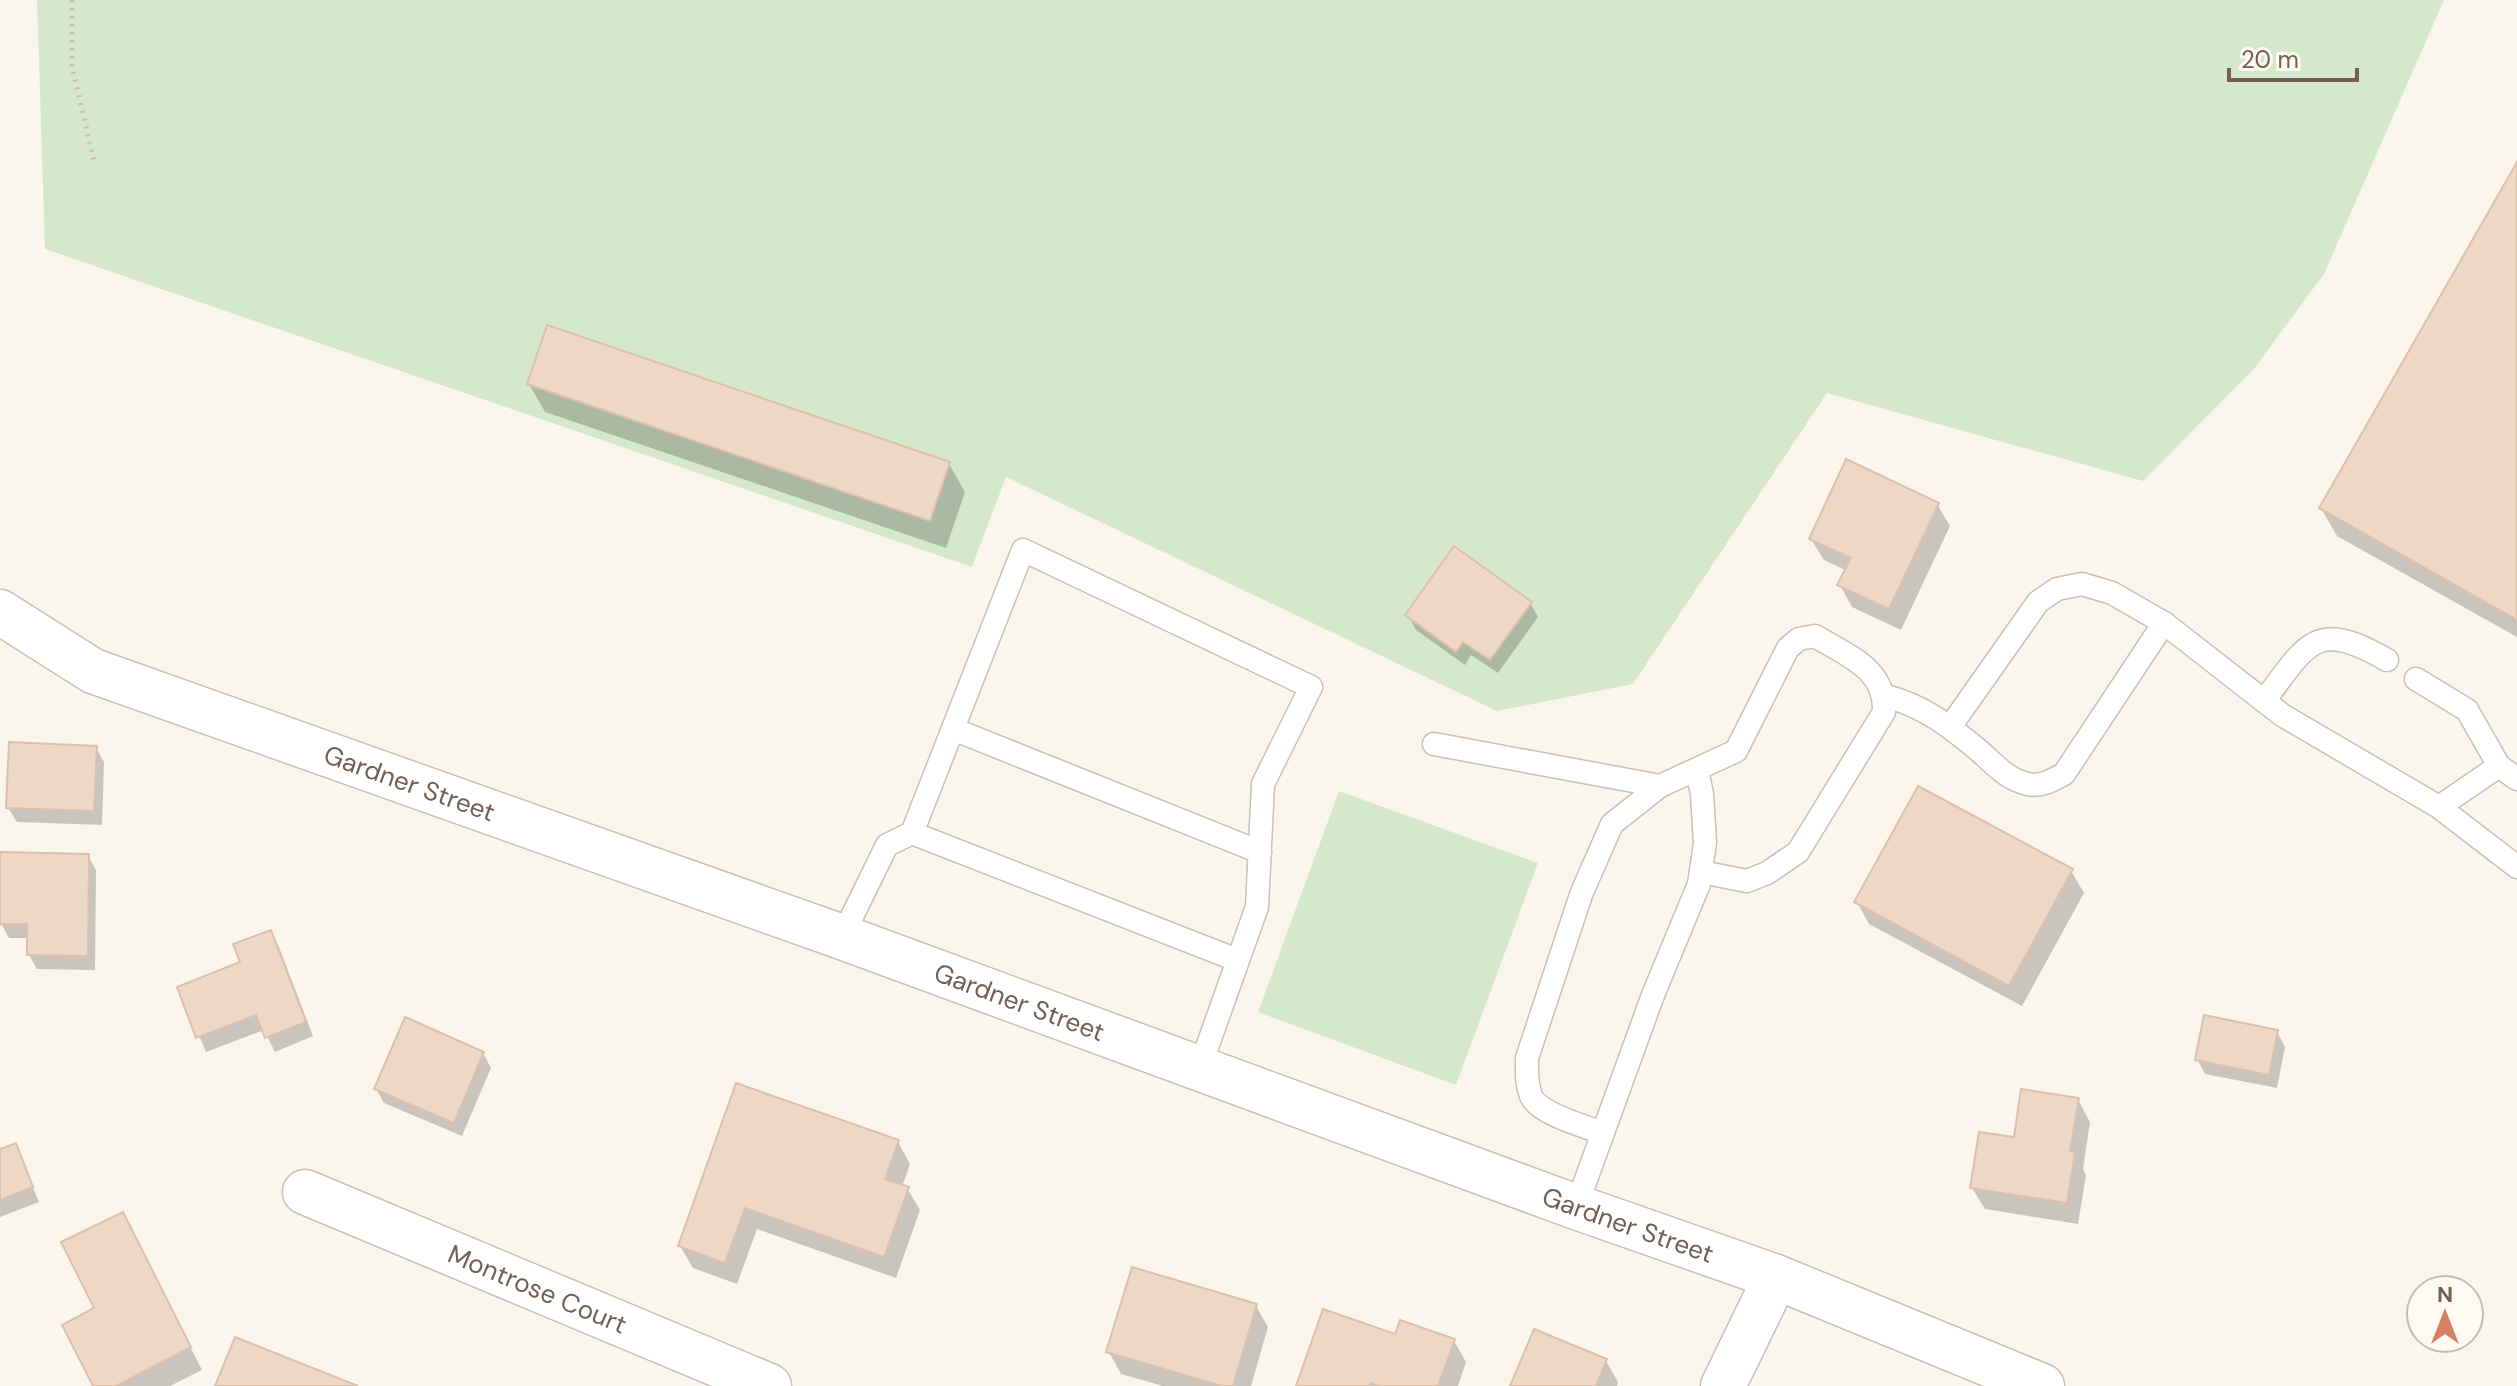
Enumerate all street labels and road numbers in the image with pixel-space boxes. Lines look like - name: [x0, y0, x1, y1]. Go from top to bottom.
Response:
- street label: Gardner Street: [319, 737, 500, 829]
- street label: Gardner Street: [929, 955, 1109, 1049]
- street label: Gardner Street: [1538, 1179, 1718, 1271]
- street label: Montrose Court: [443, 1237, 632, 1342]

